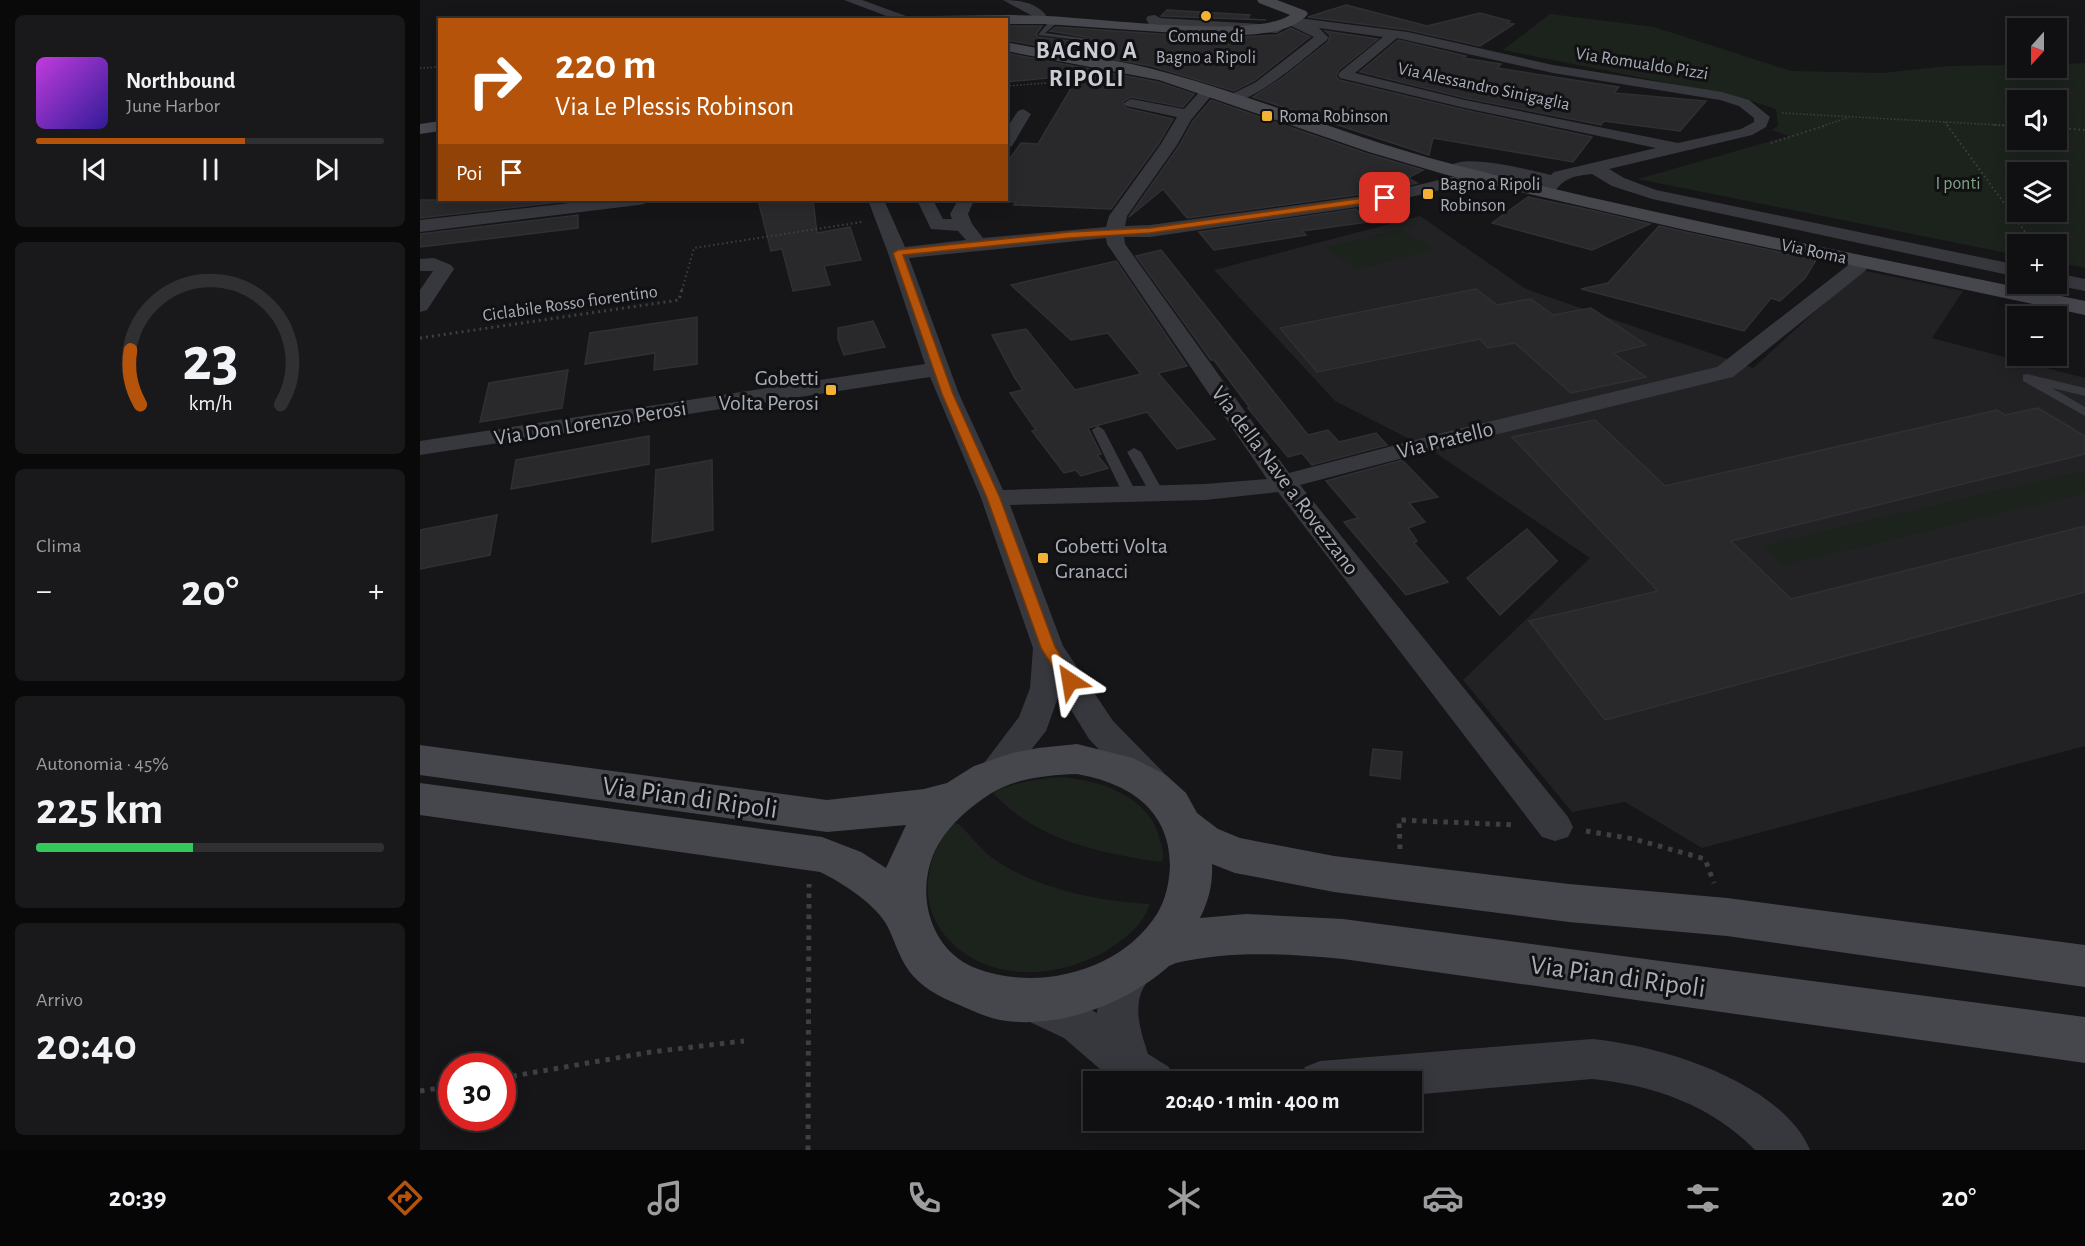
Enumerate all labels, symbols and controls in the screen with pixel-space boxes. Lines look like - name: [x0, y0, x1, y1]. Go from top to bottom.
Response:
- marker: Comune di Bagno a Ripoli: [1199, 9, 1213, 23]
- north arrow: [2007, 18, 2067, 78]
- map controls: [2007, 18, 2067, 366]
- place label: Comune di Bagno a Ripoli: [1156, 28, 1256, 67]
- district label: BAGNO A RIPOLI: [1036, 39, 1138, 91]
- icon: right: [456, 42, 534, 120]
- text: 220 m: [555, 44, 657, 86]
- street label: Via Romualdo Pizzi: [1574, 45, 1710, 83]
- street label: Via Alessandro Sinigaglia: [1396, 60, 1572, 114]
- text: Northbound: [126, 70, 235, 92]
- button: sound: [2007, 90, 2067, 150]
- text: Via Le Plessis Robinson: [555, 93, 794, 120]
- text: June Harbor: [126, 96, 220, 116]
- place label: Roma Robinson: [1279, 108, 1388, 126]
- marker: Roma Robinson: [1260, 109, 1274, 123]
- icon: previous: [78, 153, 111, 186]
- icon: pause: [194, 153, 227, 186]
- icon: next: [310, 153, 343, 186]
- icon: arrive: [495, 156, 528, 189]
- text: Poi: [456, 162, 483, 184]
- button: layers: [2007, 162, 2067, 222]
- pin: [1359, 172, 1410, 223]
- park label: I ponti: [1936, 175, 1981, 193]
- place label: Bagno a Ripoli Robinson: [1440, 176, 1540, 215]
- icon: arrive: [1368, 181, 1401, 214]
- marker: Bagno a Ripoli Robinson: [1421, 187, 1435, 201]
- button: +: [2007, 234, 2067, 294]
- street label: Via Roma: [1779, 236, 1848, 268]
- street label: Ciclabile Rosso fiorentino: [482, 283, 659, 325]
- button: −: [2007, 306, 2067, 366]
- text: 23: [182, 329, 238, 391]
- place label: Gobetti Volta Perosi: [719, 367, 819, 414]
- street label: Via della Nave a Rovezzano: [1207, 382, 1363, 579]
- marker: Gobetti Volta Perosi: [824, 383, 838, 397]
- text: km/h: [188, 393, 232, 414]
- street label: Via Don Lorenzo Perosi: [492, 397, 688, 449]
- street label: Via Pratello: [1395, 417, 1496, 463]
- place label: Gobetti Volta Granacci: [1055, 535, 1168, 582]
- text: Clima: [36, 536, 81, 556]
- marker: Gobetti Volta Granacci: [1036, 551, 1050, 565]
- text: 20°: [181, 569, 239, 614]
- text: −: [36, 575, 52, 608]
- text: +: [368, 575, 384, 608]
- position arrow: [1038, 649, 1102, 713]
- text: Autonomia · 45%: [36, 754, 169, 774]
- street label: Via Pian di Ripoli: [601, 772, 779, 823]
- text: 225 km: [36, 787, 163, 832]
- street label: Via Pian di Ripoli: [1529, 951, 1707, 1002]
- text: Arrivo: [36, 990, 83, 1010]
- text: 20:40: [36, 1023, 137, 1068]
- speed limit sign: 30: [438, 1053, 516, 1131]
- text: 20:40 · 1 min · 400 m: [1165, 1090, 1340, 1112]
- icon: directions: [384, 1177, 426, 1219]
- icon: music: [644, 1177, 686, 1219]
- icon: phone: [903, 1177, 945, 1219]
- icon: climate: [1163, 1177, 1205, 1219]
- icon: car: [1422, 1177, 1464, 1219]
- icon: filters: [1682, 1177, 1724, 1219]
- text: 20:39: [109, 1184, 166, 1211]
- text: 20°: [1941, 1184, 1976, 1211]

